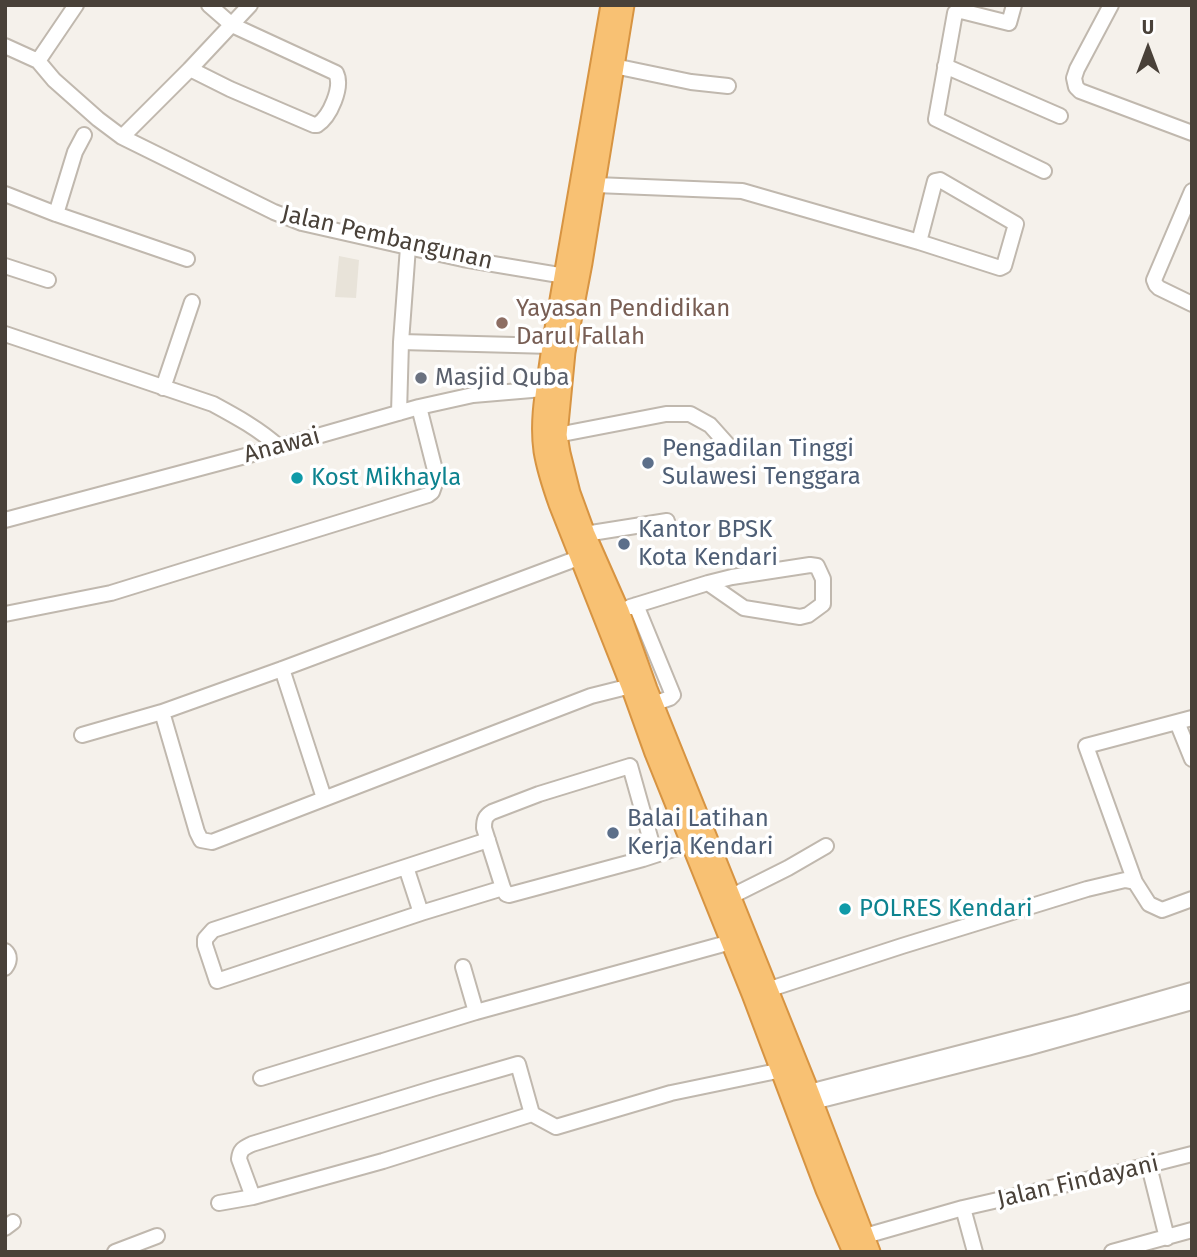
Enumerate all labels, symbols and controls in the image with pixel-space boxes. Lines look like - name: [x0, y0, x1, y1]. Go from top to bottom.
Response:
- north arrow: [1113, 14, 1183, 84]
- text: U: [1142, 16, 1154, 39]
- street label: Jalan Pembangunan: [279, 200, 495, 276]
- place label: Yayasan Pendidikan Darul Fallah: [516, 295, 730, 351]
- marker: Yayasan Pendidikan Darul Fallah: [494, 315, 510, 331]
- place label: Masjid Quba: [435, 364, 570, 392]
- marker: Masjid Quba: [413, 370, 429, 386]
- street label: Anawai: [241, 422, 323, 470]
- place label: Pengadilan Tinggi Sulawesi Tenggara: [662, 435, 861, 491]
- marker: Pengadilan Tinggi Sulawesi Tenggara: [640, 455, 656, 471]
- place label: Kost Mikhayla: [311, 464, 461, 492]
- marker: Kost Mikhayla: [289, 470, 305, 486]
- place label: Kantor BPSK Kota Kendari: [638, 516, 778, 572]
- marker: Kantor BPSK Kota Kendari: [616, 536, 632, 552]
- place label: Balai Latihan Kerja Kendari: [627, 805, 773, 861]
- marker: Balai Latihan Kerja Kendari: [605, 825, 621, 841]
- place label: POLRES Kendari: [859, 895, 1032, 923]
- marker: POLRES Kendari: [837, 901, 853, 917]
- street label: Jalan Findayani: [995, 1149, 1161, 1215]

